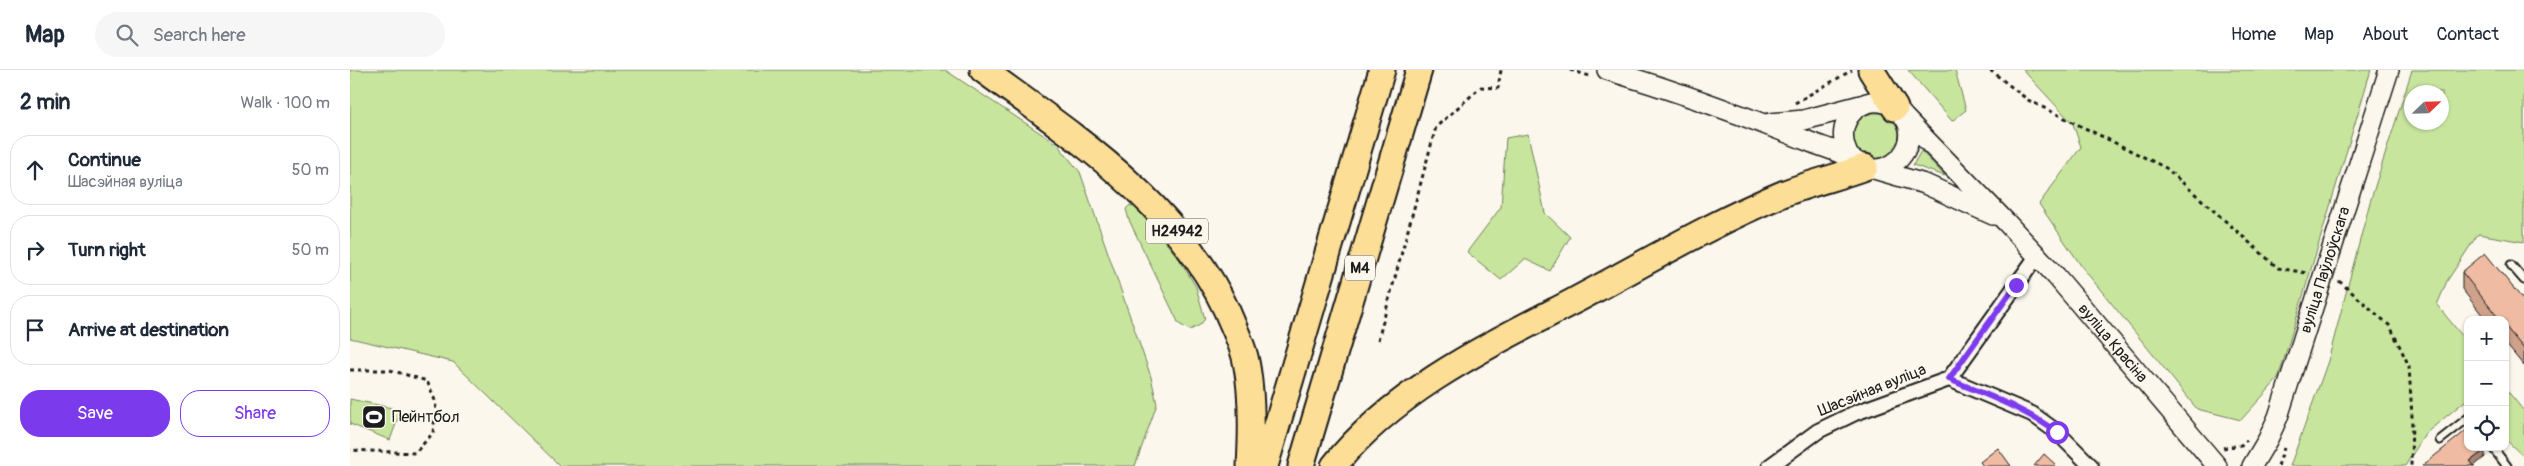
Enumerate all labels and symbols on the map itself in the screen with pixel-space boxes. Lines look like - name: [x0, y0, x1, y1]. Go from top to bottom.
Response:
- north arrow: [2404, 85, 2449, 130]
- street label: вуліца Паўлоўскага: [2295, 204, 2355, 336]
- road number: Н24942: [1146, 218, 1208, 244]
- road number: М4: [1345, 256, 1375, 280]
- route end: [2005, 274, 2028, 297]
- street label: вуліца Красіна: [2074, 299, 2152, 387]
- street label: Шасэйная вуліца: [1815, 359, 1929, 421]
- sports icon: Пейнтбол: [361, 404, 387, 430]
- place label: Пейнтбол: [392, 407, 459, 427]
- route start: [2046, 421, 2069, 444]

